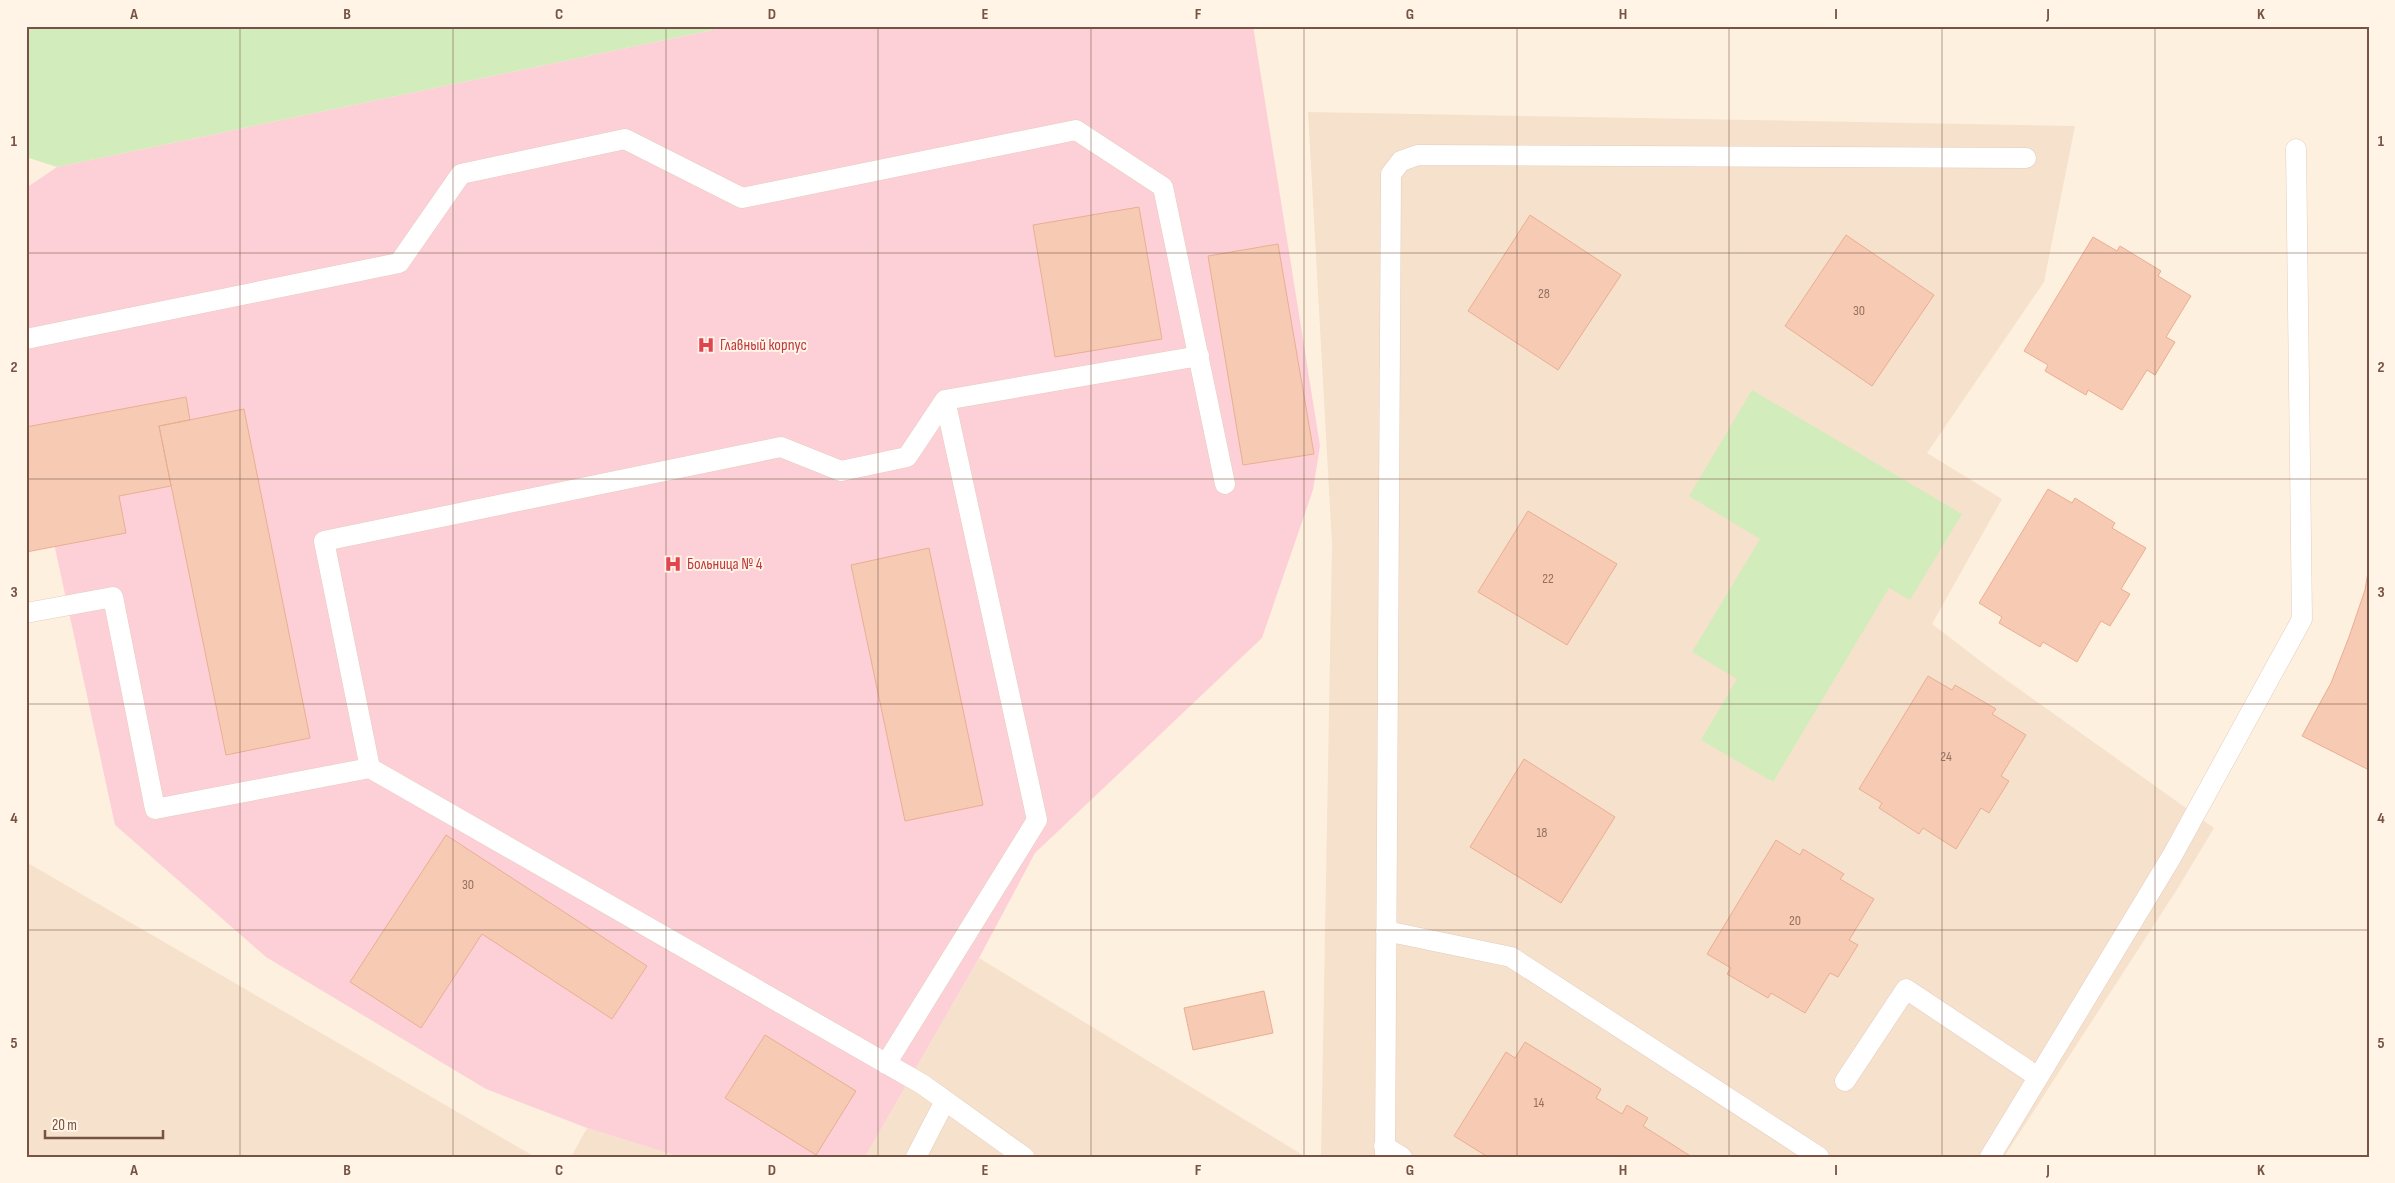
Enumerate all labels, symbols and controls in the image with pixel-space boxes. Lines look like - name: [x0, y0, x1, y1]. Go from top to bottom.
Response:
- text: A: [129, 5, 138, 24]
- text: B: [343, 5, 351, 24]
- text: C: [555, 5, 563, 24]
- text: D: [768, 5, 776, 24]
- text: E: [982, 5, 989, 24]
- text: F: [1195, 5, 1202, 24]
- text: G: [1406, 5, 1414, 24]
- text: H: [1619, 5, 1627, 24]
- text: I: [1834, 5, 1838, 24]
- text: J: [2045, 5, 2050, 24]
- text: K: [2257, 5, 2265, 24]
- text: 1: [11, 132, 18, 151]
- text: 1: [2378, 132, 2385, 151]
- house number: 28: [1538, 285, 1550, 302]
- house number: 30: [1853, 302, 1865, 319]
- hospital icon: Главный корпус: [696, 335, 716, 355]
- place label: Главный корпус: [720, 336, 807, 355]
- text: 2: [10, 358, 18, 377]
- text: 2: [2377, 358, 2385, 377]
- hospital icon: Больница № 4: [663, 554, 683, 574]
- place label: Больница № 4: [687, 555, 763, 574]
- house number: 22: [1542, 570, 1554, 587]
- text: 3: [10, 583, 18, 602]
- text: 3: [2377, 583, 2385, 602]
- house number: 24: [1940, 748, 1952, 765]
- text: 4: [10, 809, 18, 828]
- text: 4: [2377, 809, 2385, 828]
- house number: 18: [1536, 824, 1548, 841]
- house number: 30: [462, 876, 474, 893]
- house number: 20: [1789, 912, 1801, 929]
- text: 5: [10, 1034, 18, 1053]
- text: 5: [2377, 1034, 2385, 1053]
- house number: 14: [1534, 1094, 1545, 1111]
- scale bar: [45, 1108, 162, 1140]
- text: 20 m: [52, 1116, 77, 1135]
- text: A: [129, 1161, 138, 1180]
- text: B: [343, 1161, 351, 1180]
- text: C: [555, 1161, 563, 1180]
- text: D: [768, 1161, 776, 1180]
- text: E: [982, 1161, 989, 1180]
- text: F: [1195, 1161, 1202, 1180]
- text: G: [1406, 1161, 1414, 1180]
- text: H: [1619, 1161, 1627, 1180]
- text: I: [1834, 1161, 1838, 1180]
- text: J: [2045, 1161, 2050, 1180]
- text: K: [2257, 1161, 2265, 1180]

